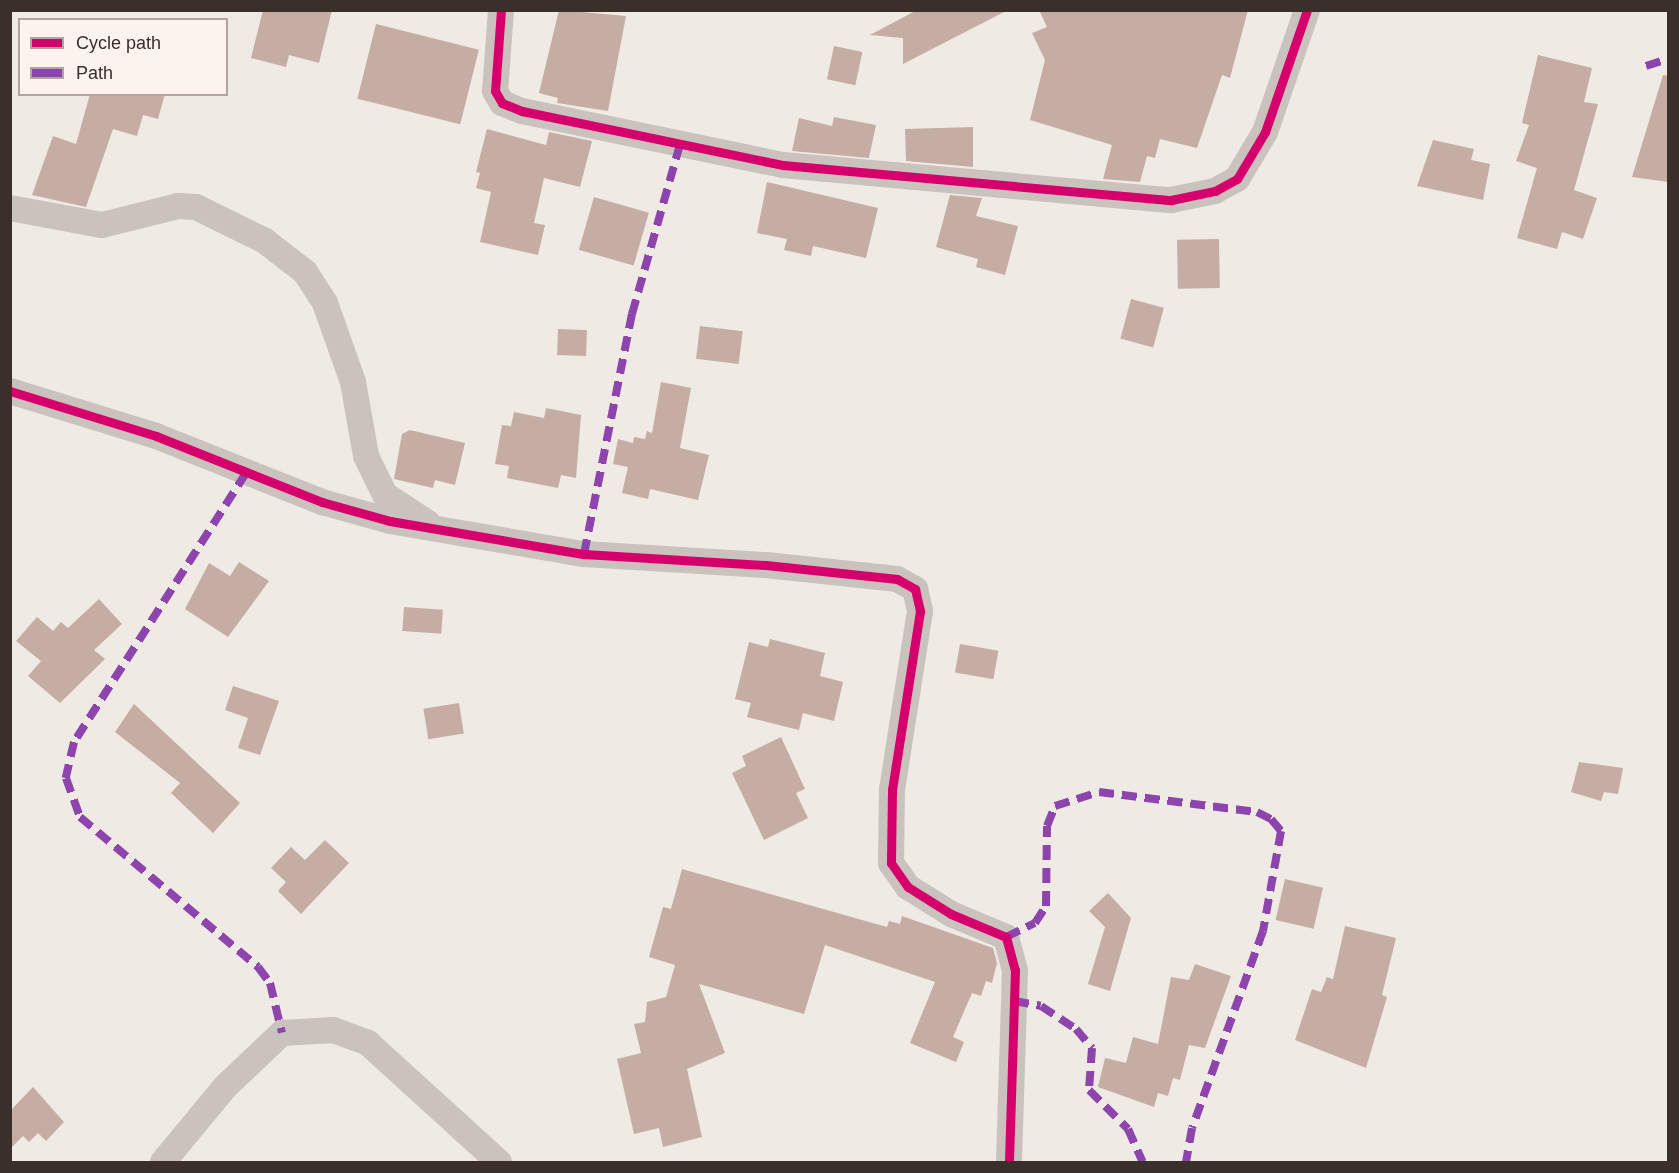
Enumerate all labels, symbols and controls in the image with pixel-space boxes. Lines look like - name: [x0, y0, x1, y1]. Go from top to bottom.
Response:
- legend: [18, 18, 228, 96]
- text: Cycle path: [76, 33, 161, 53]
- text: Path: [76, 63, 113, 83]

